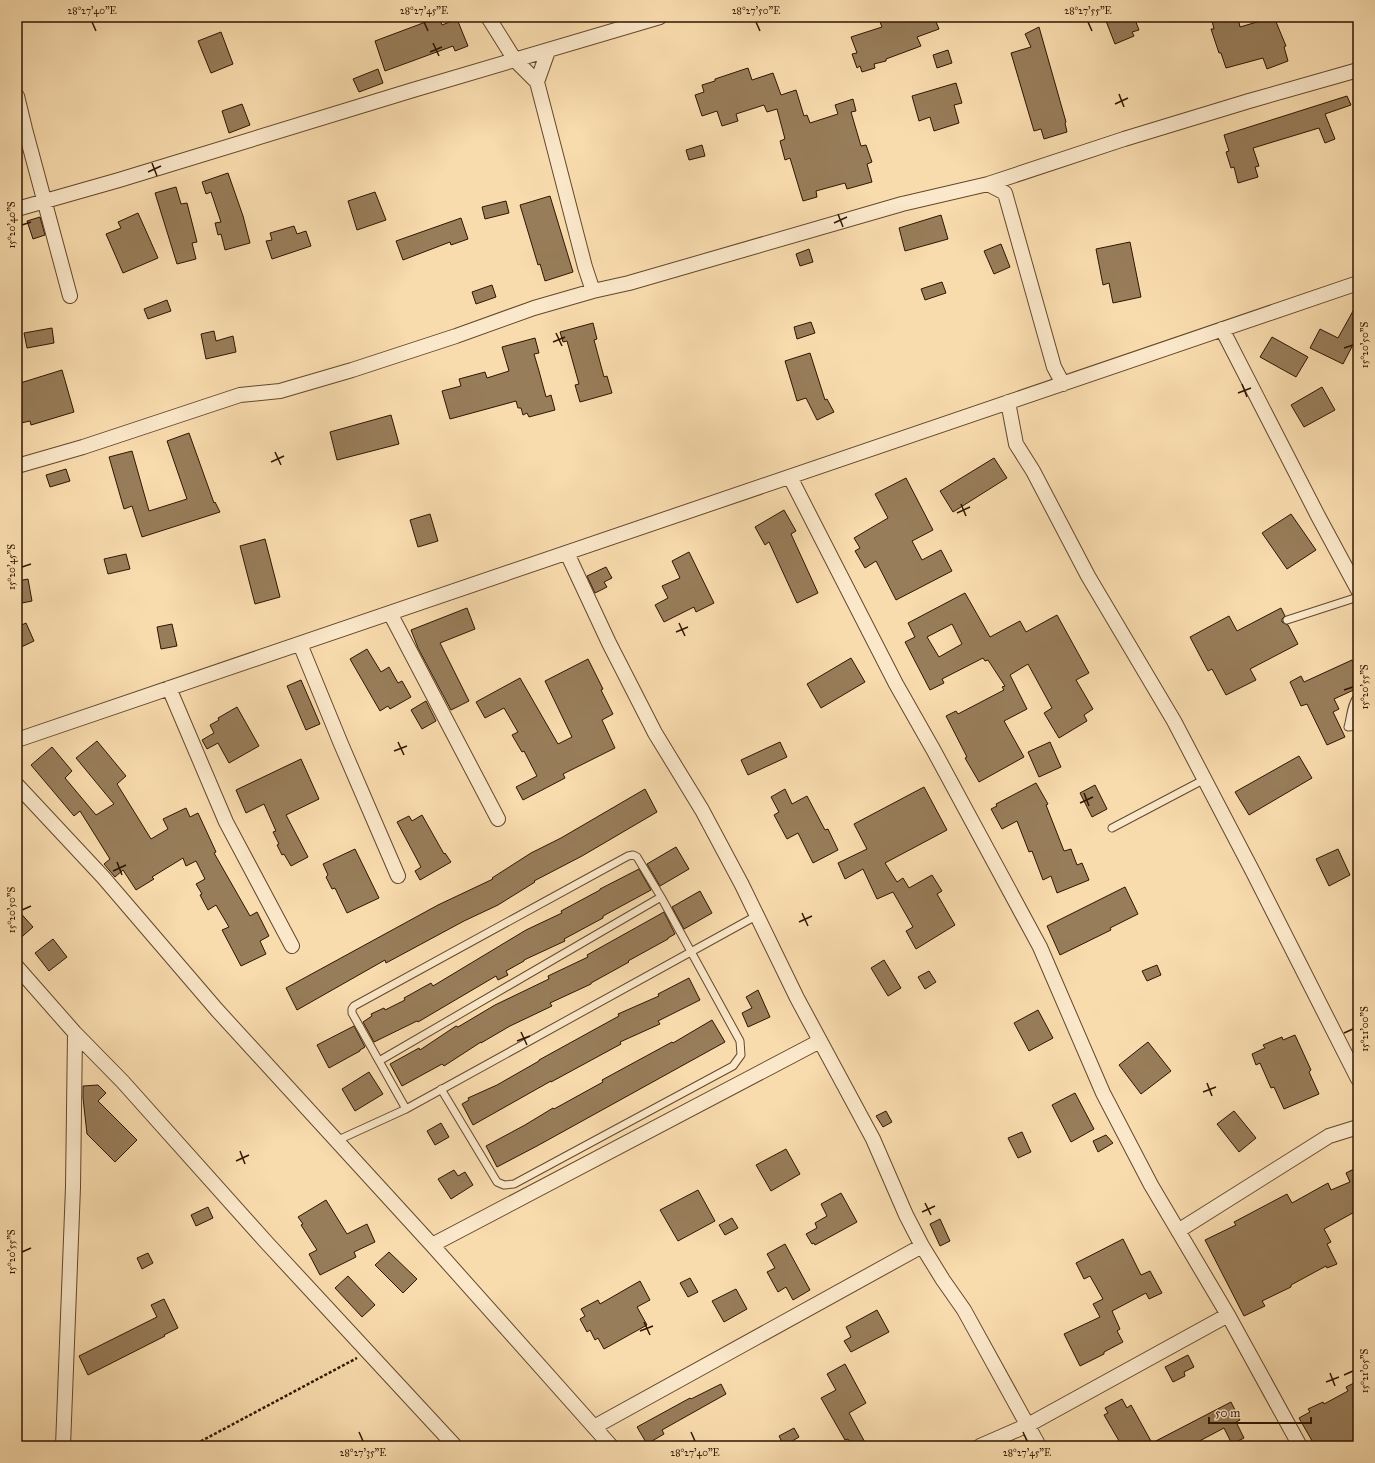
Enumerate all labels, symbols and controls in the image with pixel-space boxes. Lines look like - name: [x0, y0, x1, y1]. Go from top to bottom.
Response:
- text: 28°27'40"E: [67, 5, 117, 17]
- text: 28°27'45"E: [400, 5, 448, 17]
- text: 28°27'50"E: [732, 5, 780, 17]
- text: 28°27'55"E: [1064, 5, 1112, 17]
- text: 15°20'40"S: [6, 201, 18, 249]
- text: 15°20'50"S: [1359, 322, 1371, 368]
- text: 15°20'45"S: [6, 544, 18, 590]
- text: 15°20'55"S: [1359, 664, 1371, 710]
- text: 15°20'50"S: [6, 887, 18, 933]
- text: 15°21'00"S: [1359, 1006, 1371, 1052]
- text: 15°20'55"S: [6, 1229, 18, 1275]
- text: 15°21'05"S: [1359, 1349, 1371, 1393]
- scale bar: [1209, 1399, 1311, 1425]
- text: 50 m: [1215, 1406, 1240, 1420]
- text: 28°27'35"E: [340, 1447, 386, 1459]
- text: 28°27'40"E: [670, 1447, 720, 1459]
- text: 28°27'45"E: [1003, 1447, 1051, 1459]

